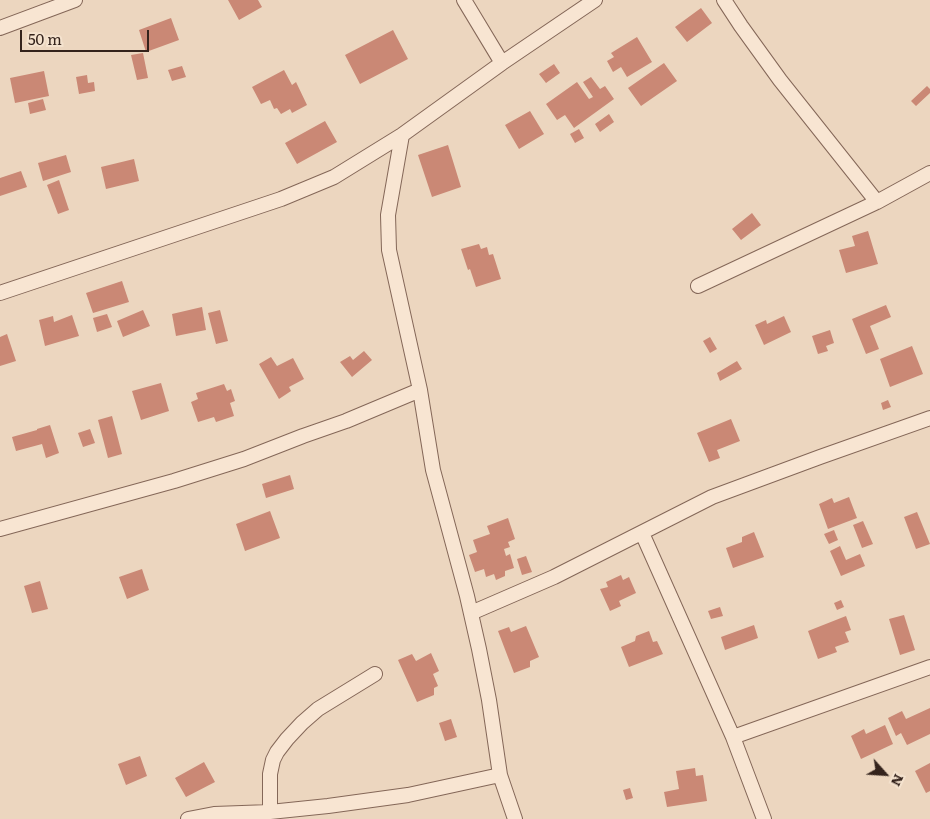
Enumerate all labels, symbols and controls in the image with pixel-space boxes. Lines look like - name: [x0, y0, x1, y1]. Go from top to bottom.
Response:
- scale bar: [22, 20, 151, 52]
- text: 50 m: [28, 27, 62, 50]
- north arrow: [860, 749, 910, 799]
- text: N: [887, 771, 910, 790]

